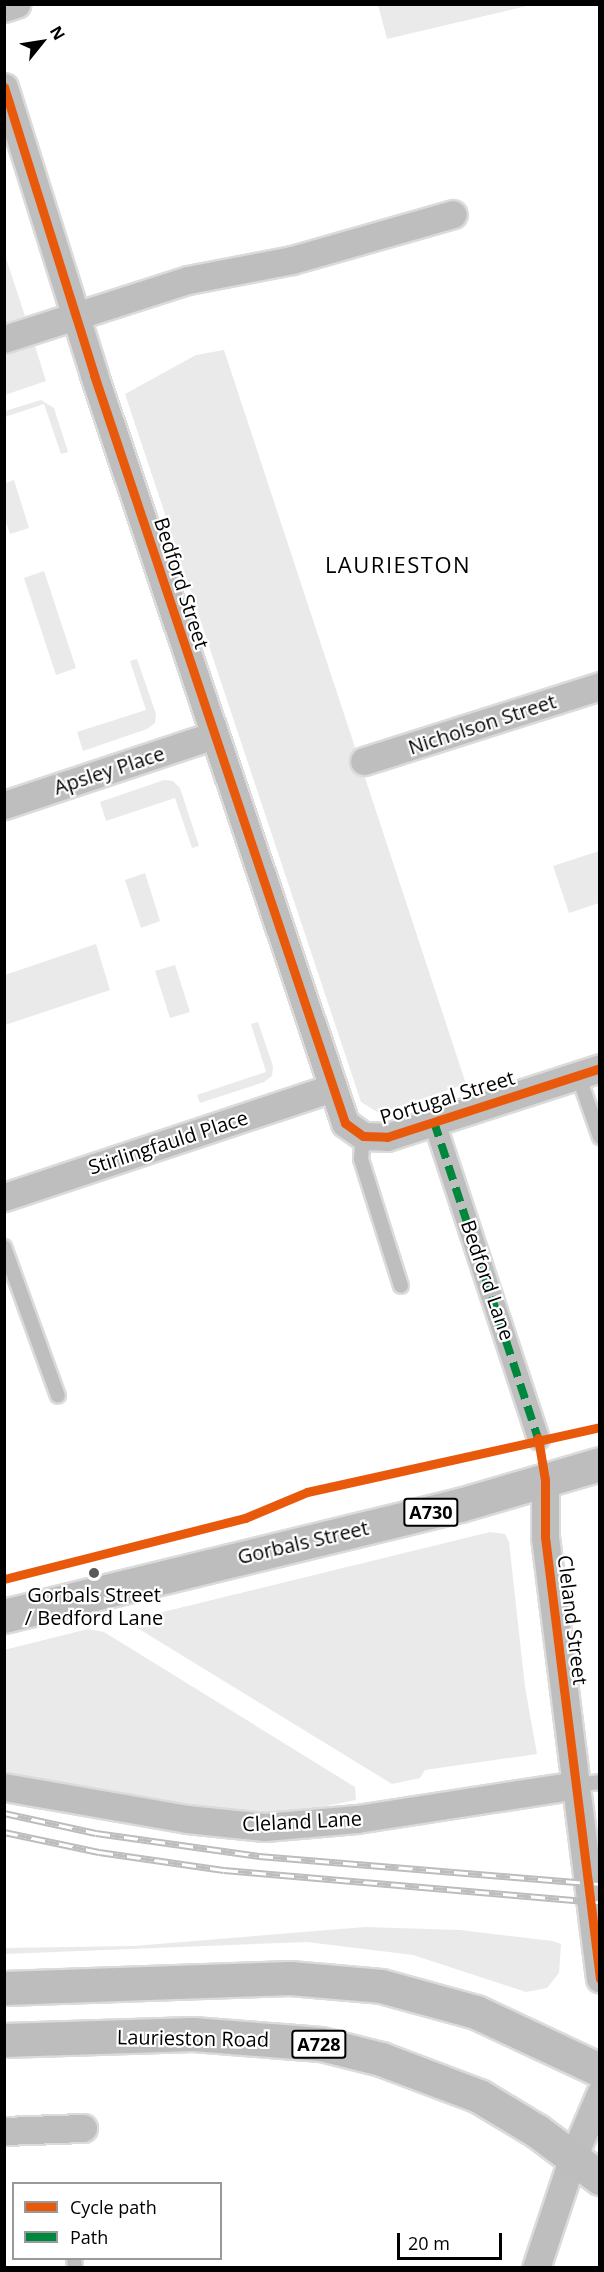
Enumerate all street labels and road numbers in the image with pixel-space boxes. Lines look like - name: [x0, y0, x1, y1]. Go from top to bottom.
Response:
- street label: Bedford Street: [149, 514, 215, 652]
- street label: Nicholson Street: [405, 689, 559, 759]
- street label: Apsley Place: [51, 741, 167, 799]
- street label: Portugal Street: [377, 1065, 517, 1129]
- street label: Stirlingfauld Place: [85, 1105, 251, 1179]
- street label: Bedford Lane: [456, 1217, 520, 1343]
- road number: A730: [402, 1497, 460, 1527]
- street label: Gorbals Street: [235, 1515, 371, 1569]
- street label: Cleland Street: [553, 1554, 593, 1686]
- street label: Cleland Lane: [242, 1806, 362, 1836]
- street label: Laurieston Road: [117, 2025, 269, 2051]
- road number: A728: [290, 2029, 348, 2059]

